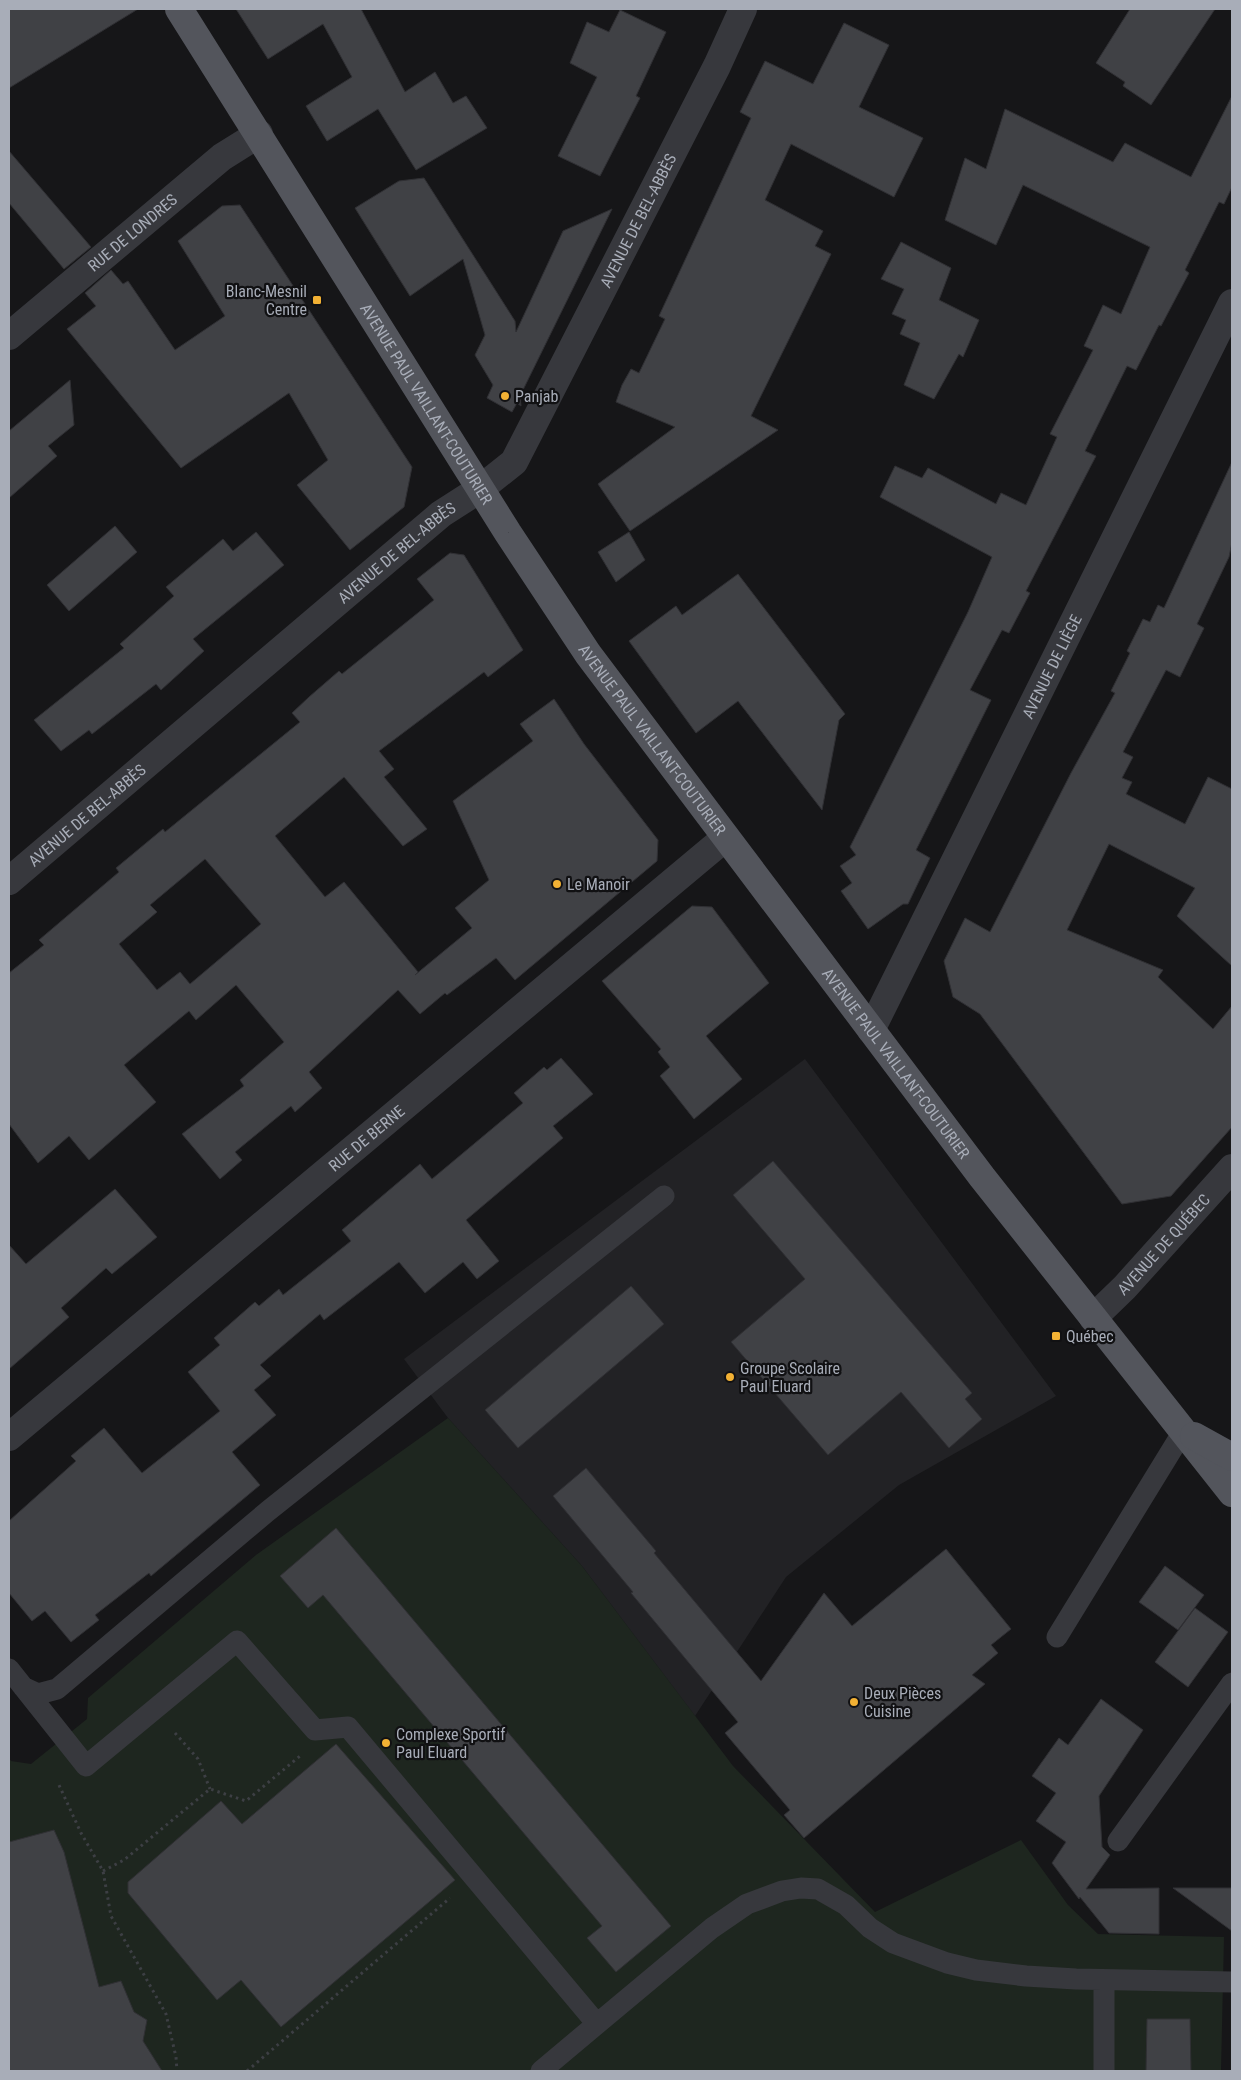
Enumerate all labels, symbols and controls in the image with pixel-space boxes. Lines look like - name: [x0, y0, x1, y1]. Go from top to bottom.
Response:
- street label: AVENUE DE BEL-ABBÈS: [596, 150, 680, 291]
- street label: RUE DE LONDRES: [84, 190, 181, 275]
- place label: Blanc-Mesnil Centre: [226, 282, 307, 319]
- marker: Blanc-Mesnil Centre: [311, 294, 323, 306]
- street label: AVENUE PAUL VAILLANT-COUTURIER: [357, 300, 497, 508]
- place label: Panjab: [515, 387, 558, 406]
- marker: Panjab: [499, 390, 511, 402]
- street label: AVENUE DE BEL-ABBÈS: [334, 498, 459, 607]
- street label: AVENUE DE LIÈGE: [1018, 611, 1085, 722]
- street label: AVENUE PAUL VAILLANT-COUTURIER: [575, 641, 731, 839]
- street label: AVENUE DE BEL-ABBÈS: [24, 760, 149, 870]
- place label: Le Manoir: [567, 875, 630, 894]
- marker: Le Manoir: [551, 878, 563, 890]
- street label: AVENUE PAUL VAILLANT-COUTURIER: [818, 964, 974, 1162]
- street label: RUE DE BERNE: [325, 1101, 408, 1175]
- street label: AVENUE DE QUÉBEC: [1113, 1190, 1214, 1299]
- place label: Québec: [1066, 1327, 1114, 1346]
- marker: Québec: [1050, 1330, 1062, 1342]
- place label: Groupe Scolaire Paul Eluard: [740, 1359, 840, 1396]
- marker: Groupe Scolaire Paul Eluard: [724, 1371, 736, 1383]
- place label: Deux Pièces Cuisine: [864, 1684, 941, 1721]
- marker: Deux Pièces Cuisine: [848, 1696, 860, 1708]
- place label: Complexe Sportif Paul Eluard: [396, 1725, 505, 1762]
- marker: Complexe Sportif Paul Eluard: [380, 1737, 392, 1749]

